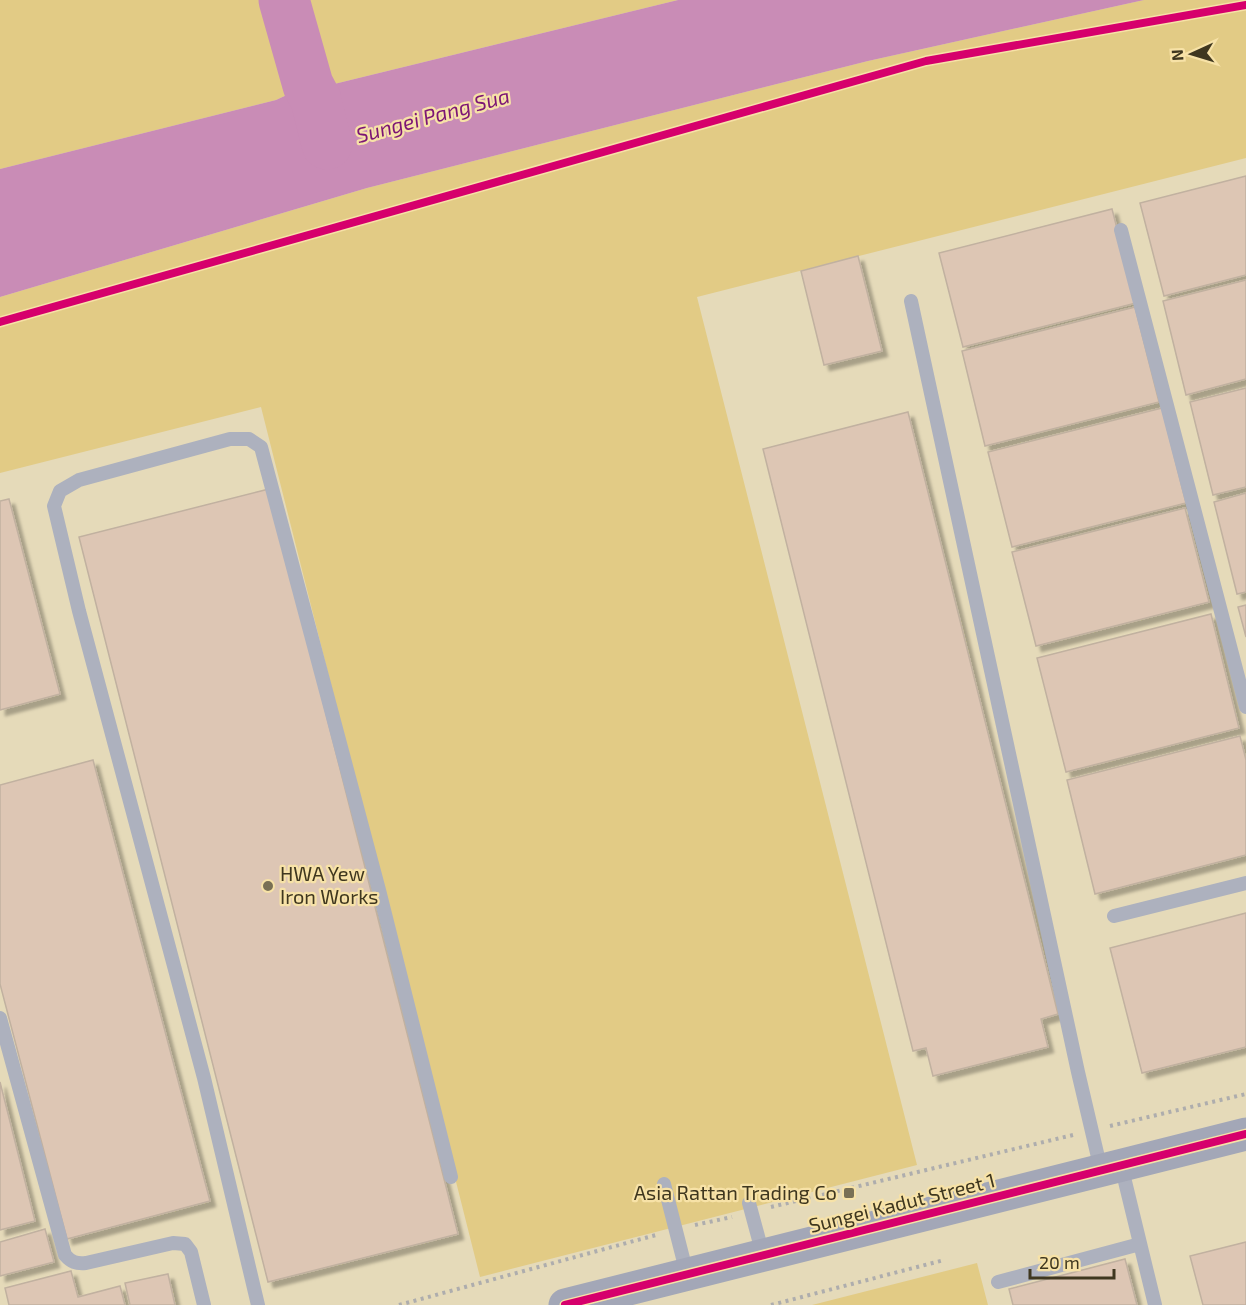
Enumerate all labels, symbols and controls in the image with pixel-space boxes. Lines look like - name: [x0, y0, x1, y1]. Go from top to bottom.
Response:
- north arrow: [1162, 24, 1222, 84]
- text: N: [1167, 49, 1186, 62]
- water label: Sungei Pang Sua: [353, 82, 512, 147]
- place label: HWA Yew Iron Works: [280, 861, 379, 908]
- marker: HWA Yew Iron Works: [261, 879, 275, 893]
- street label: Sungei Kadut Street 1: [806, 1167, 997, 1237]
- place label: Asia Rattan Trading Co: [634, 1180, 837, 1204]
- marker: Asia Rattan Trading Co: [842, 1186, 856, 1200]
- scale bar: [1030, 1242, 1114, 1280]
- text: 20 m: [1039, 1251, 1080, 1273]

